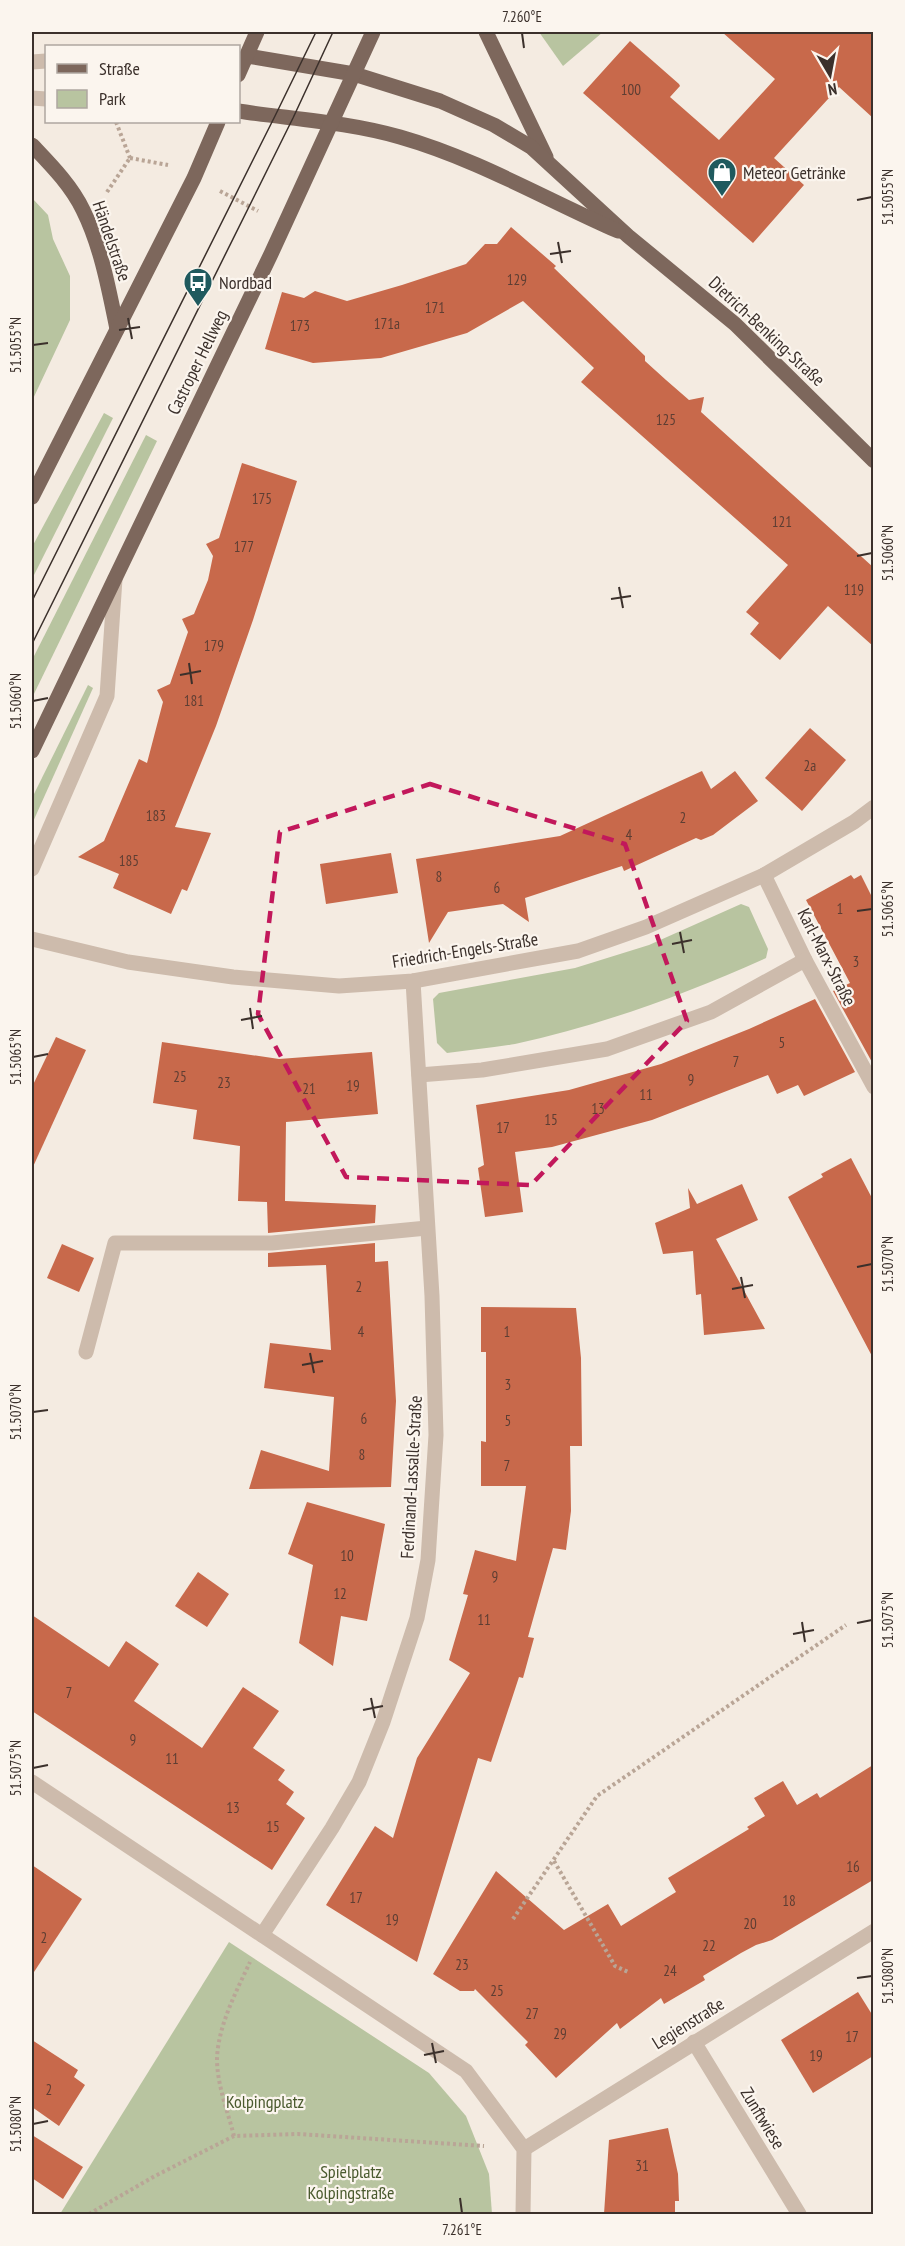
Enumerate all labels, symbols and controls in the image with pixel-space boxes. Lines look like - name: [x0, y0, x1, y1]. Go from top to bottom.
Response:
- text: 7.260°E: [502, 7, 542, 26]
- legend: [45, 45, 240, 123]
- north arrow: [800, 45, 860, 105]
- text: Straße: [99, 57, 140, 80]
- text: N: [827, 79, 839, 100]
- house number: 100: [621, 80, 641, 99]
- text: Park: [99, 87, 126, 110]
- shop icon: Meteor Getränke: [706, 156, 738, 198]
- place label: Meteor Getränke: [743, 161, 846, 184]
- text: 51.5055°N: [878, 169, 897, 225]
- street label: Händelstraße: [88, 198, 136, 284]
- bus stop icon: Nordbad: [182, 266, 214, 308]
- house number: 129: [507, 270, 527, 289]
- place label: Nordbad: [219, 271, 272, 294]
- street label: Dietrich-Benking-Straße: [704, 271, 830, 391]
- house number: 171: [425, 298, 445, 317]
- street label: Castroper Hellweg: [162, 306, 232, 418]
- house number: 171a: [374, 314, 400, 333]
- house number: 173: [290, 316, 310, 335]
- text: 51.5055°N: [6, 317, 25, 373]
- house number: 125: [656, 410, 676, 429]
- house number: 175: [252, 489, 272, 508]
- house number: 121: [772, 512, 792, 531]
- text: 51.5060°N: [878, 525, 897, 581]
- house number: 177: [234, 537, 254, 556]
- house number: 119: [844, 580, 864, 599]
- house number: 179: [204, 636, 224, 655]
- text: 51.5060°N: [6, 673, 25, 729]
- house number: 181: [184, 691, 204, 710]
- house number: 2a: [804, 756, 816, 775]
- house number: 183: [146, 806, 166, 825]
- house number: 2: [680, 808, 686, 827]
- house number: 4: [626, 825, 633, 844]
- house number: 185: [119, 851, 139, 870]
- house number: 8: [436, 867, 442, 886]
- house number: 6: [494, 878, 501, 897]
- text: 51.5065°N: [878, 881, 897, 937]
- house number: 1: [837, 899, 843, 918]
- street label: Karl-Marx-Straße: [793, 904, 861, 1010]
- street label: Friedrich-Engels-Straße: [390, 927, 540, 973]
- house number: 3: [853, 952, 859, 971]
- text: 51.5065°N: [6, 1029, 25, 1085]
- house number: 5: [779, 1033, 785, 1052]
- house number: 7: [733, 1052, 739, 1071]
- house number: 25: [173, 1067, 187, 1086]
- house number: 9: [688, 1070, 694, 1089]
- house number: 23: [217, 1073, 231, 1092]
- house number: 19: [346, 1076, 360, 1095]
- house number: 21: [302, 1079, 316, 1098]
- house number: 11: [639, 1085, 653, 1104]
- house number: 13: [591, 1099, 605, 1118]
- house number: 15: [544, 1110, 558, 1129]
- house number: 17: [496, 1118, 510, 1137]
- text: 51.5070°N: [878, 1236, 897, 1292]
- house number: 2: [356, 1277, 362, 1296]
- house number: 4: [358, 1322, 365, 1341]
- house number: 1: [504, 1322, 510, 1341]
- house number: 3: [505, 1375, 511, 1394]
- text: 51.5070°N: [6, 1384, 25, 1440]
- street label: Ferdinand-Lassalle-Straße: [395, 1395, 427, 1559]
- house number: 6: [361, 1409, 368, 1428]
- house number: 5: [505, 1411, 511, 1430]
- house number: 8: [359, 1445, 365, 1464]
- house number: 7: [504, 1456, 510, 1475]
- house number: 10: [340, 1546, 354, 1565]
- house number: 9: [492, 1567, 498, 1586]
- house number: 12: [333, 1584, 347, 1603]
- text: 51.5075°N: [878, 1592, 897, 1648]
- house number: 11: [477, 1610, 491, 1629]
- house number: 7: [66, 1683, 72, 1702]
- house number: 9: [130, 1730, 136, 1749]
- text: 51.5075°N: [6, 1740, 25, 1796]
- house number: 11: [165, 1749, 179, 1768]
- house number: 13: [226, 1798, 240, 1817]
- house number: 15: [266, 1817, 280, 1836]
- house number: 16: [846, 1857, 860, 1876]
- house number: 17: [349, 1888, 363, 1907]
- house number: 18: [782, 1891, 796, 1910]
- house number: 19: [385, 1910, 399, 1929]
- house number: 20: [743, 1914, 757, 1933]
- house number: 2: [41, 1928, 47, 1947]
- house number: 22: [702, 1936, 716, 1955]
- text: 51.5080°N: [878, 1948, 897, 2004]
- house number: 23: [455, 1955, 469, 1974]
- house number: 24: [663, 1961, 677, 1980]
- house number: 25: [490, 1981, 504, 2000]
- street label: Legienstraße: [648, 1992, 728, 2054]
- house number: 27: [525, 2004, 539, 2023]
- house number: 29: [553, 2024, 567, 2043]
- house number: 17: [845, 2027, 859, 2046]
- house number: 19: [809, 2046, 823, 2065]
- house number: 2: [46, 2080, 52, 2099]
- street label: Zunftwiese: [736, 2083, 790, 2153]
- park label: Kolpingplatz: [226, 2090, 304, 2113]
- text: 51.5080°N: [6, 2096, 25, 2152]
- house number: 31: [635, 2156, 649, 2175]
- park label: Spielplatz Kolpingstraße: [308, 2160, 394, 2204]
- text: 7.261°E: [442, 2220, 482, 2239]

